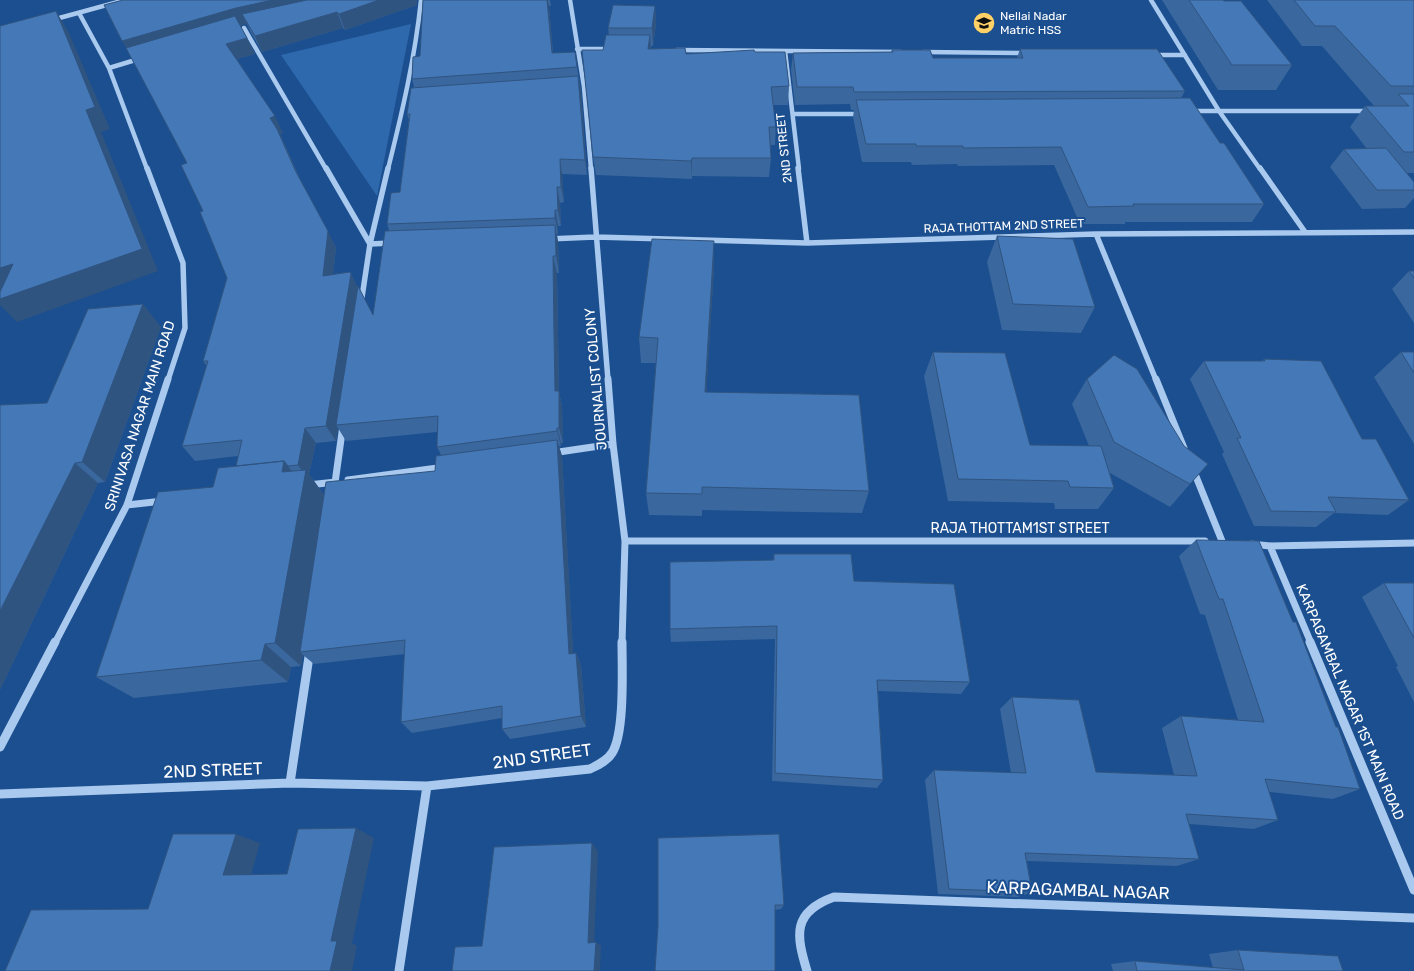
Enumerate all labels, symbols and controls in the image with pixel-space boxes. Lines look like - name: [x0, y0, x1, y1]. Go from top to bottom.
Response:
- place label: Nellai Nadar Matric HSS: [1000, 9, 1067, 37]
- school or university icon: Nellai Nadar Matric HSS: [971, 10, 997, 36]
- street label: 2ND STREET: [773, 112, 795, 184]
- street label: RAJA THOTTAM 2ND STREET: [923, 216, 1085, 236]
- street label: JOURNALIST COLONY: [581, 307, 611, 451]
- street label: SRINIVASA NAGAR MAIN ROAD: [101, 319, 179, 513]
- street label: RAJA THOTTAM1ST STREET: [931, 520, 1109, 537]
- street label: KARPAGAMBAL NAGAR 1ST MAIN ROAD: [1292, 581, 1408, 823]
- street label: 2ND STREET: [491, 739, 593, 773]
- street label: 2ND STREET: [163, 758, 263, 782]
- street label: KARPAGAMBAL NAGAR: [986, 877, 1170, 903]

